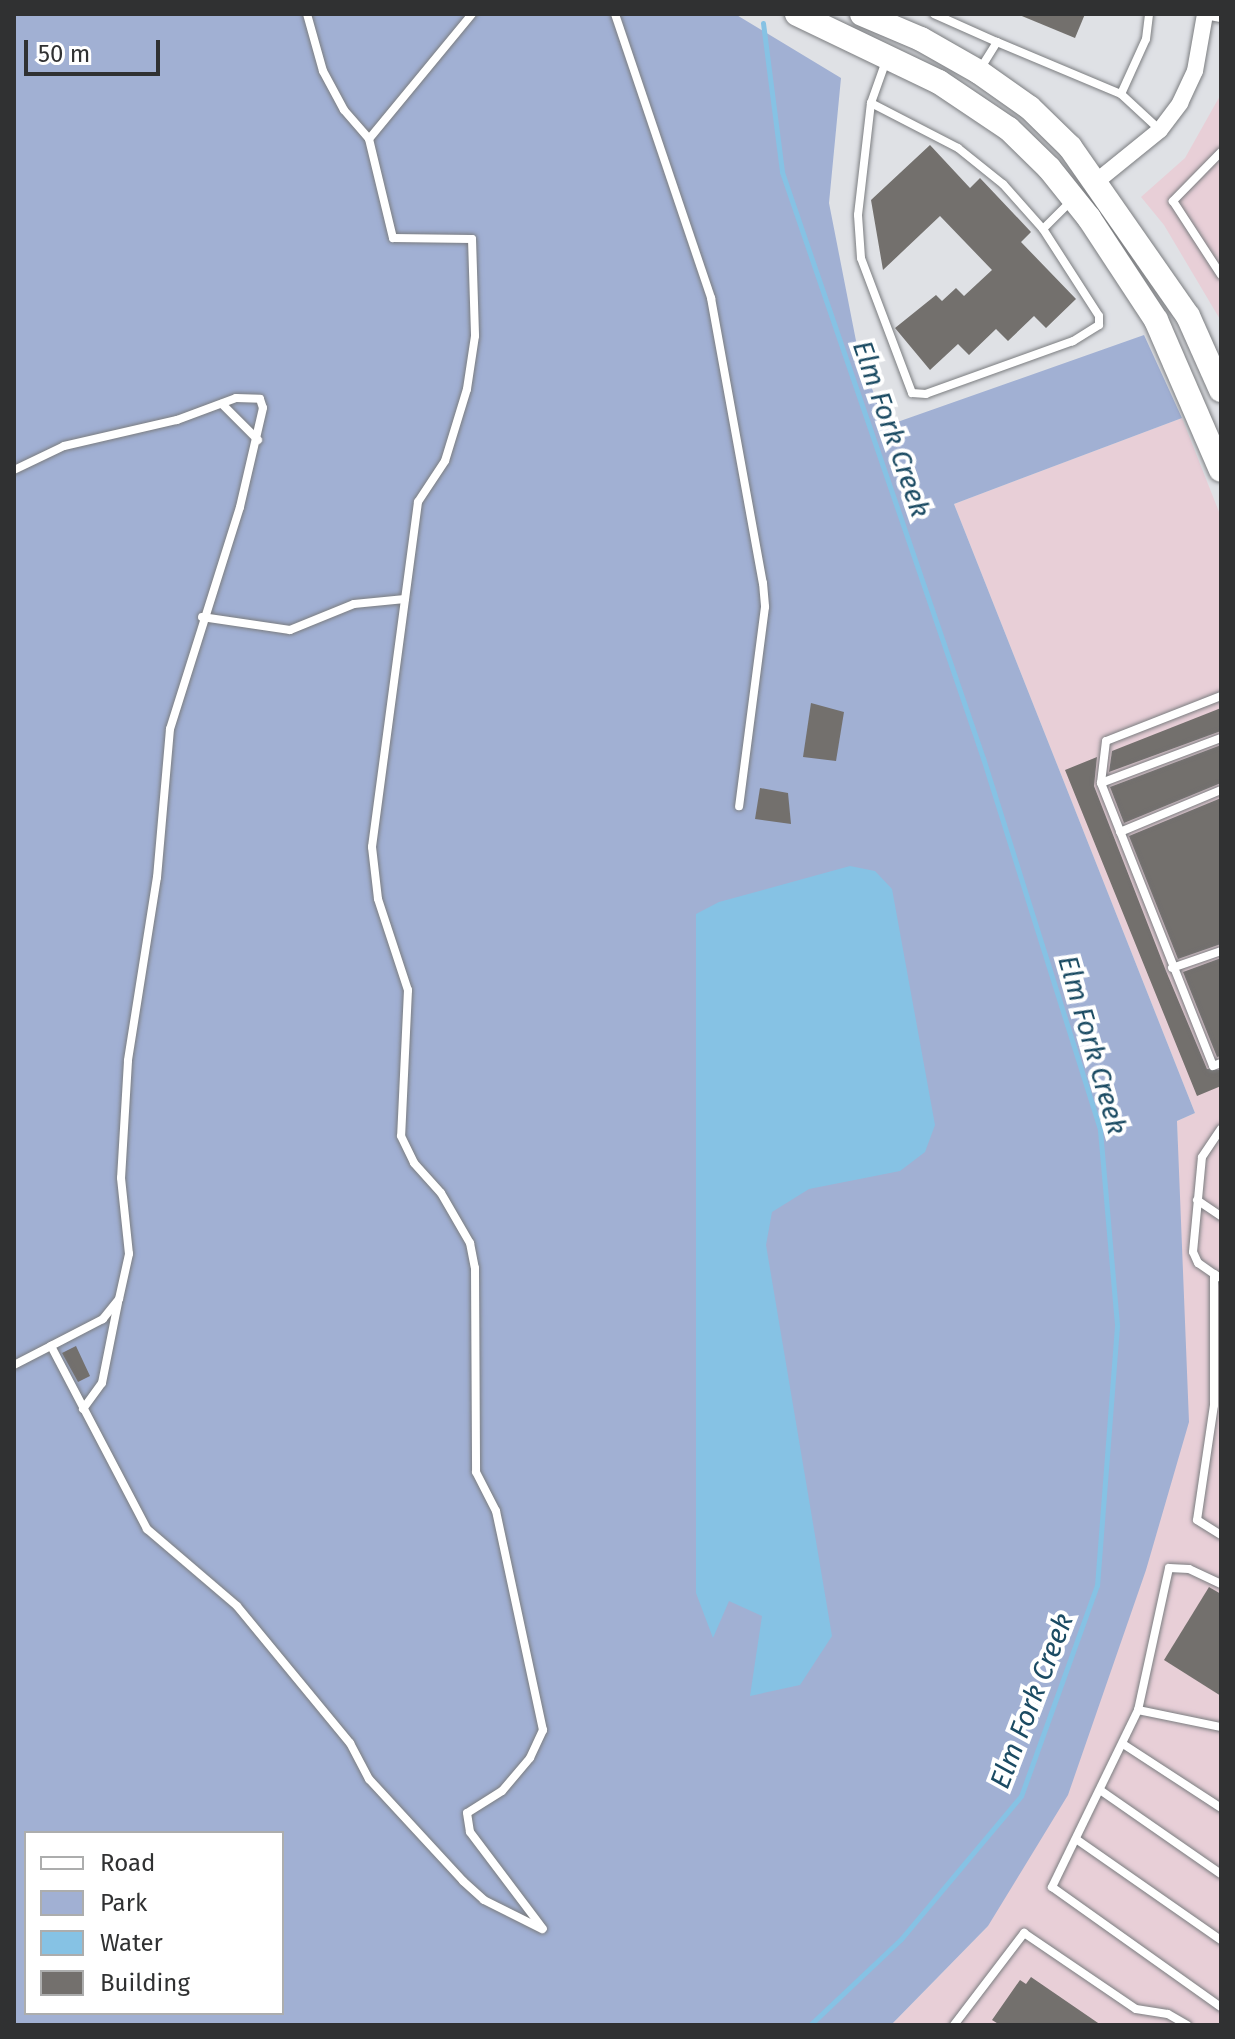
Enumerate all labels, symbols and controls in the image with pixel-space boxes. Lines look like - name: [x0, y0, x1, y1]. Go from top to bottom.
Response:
- scale bar: [28, 24, 164, 74]
- text: 50 m: [38, 40, 90, 68]
- water label: Elm Fork Creek: [845, 336, 937, 522]
- water label: Elm Fork Creek: [1050, 952, 1134, 1138]
- water label: Elm Fork Creek: [983, 1609, 1081, 1793]
- legend: [24, 1831, 284, 2015]
- text: Road: [100, 1849, 155, 1877]
- text: Park: [100, 1889, 147, 1917]
- text: Water: [100, 1929, 163, 1957]
- text: Building: [100, 1969, 190, 1997]

